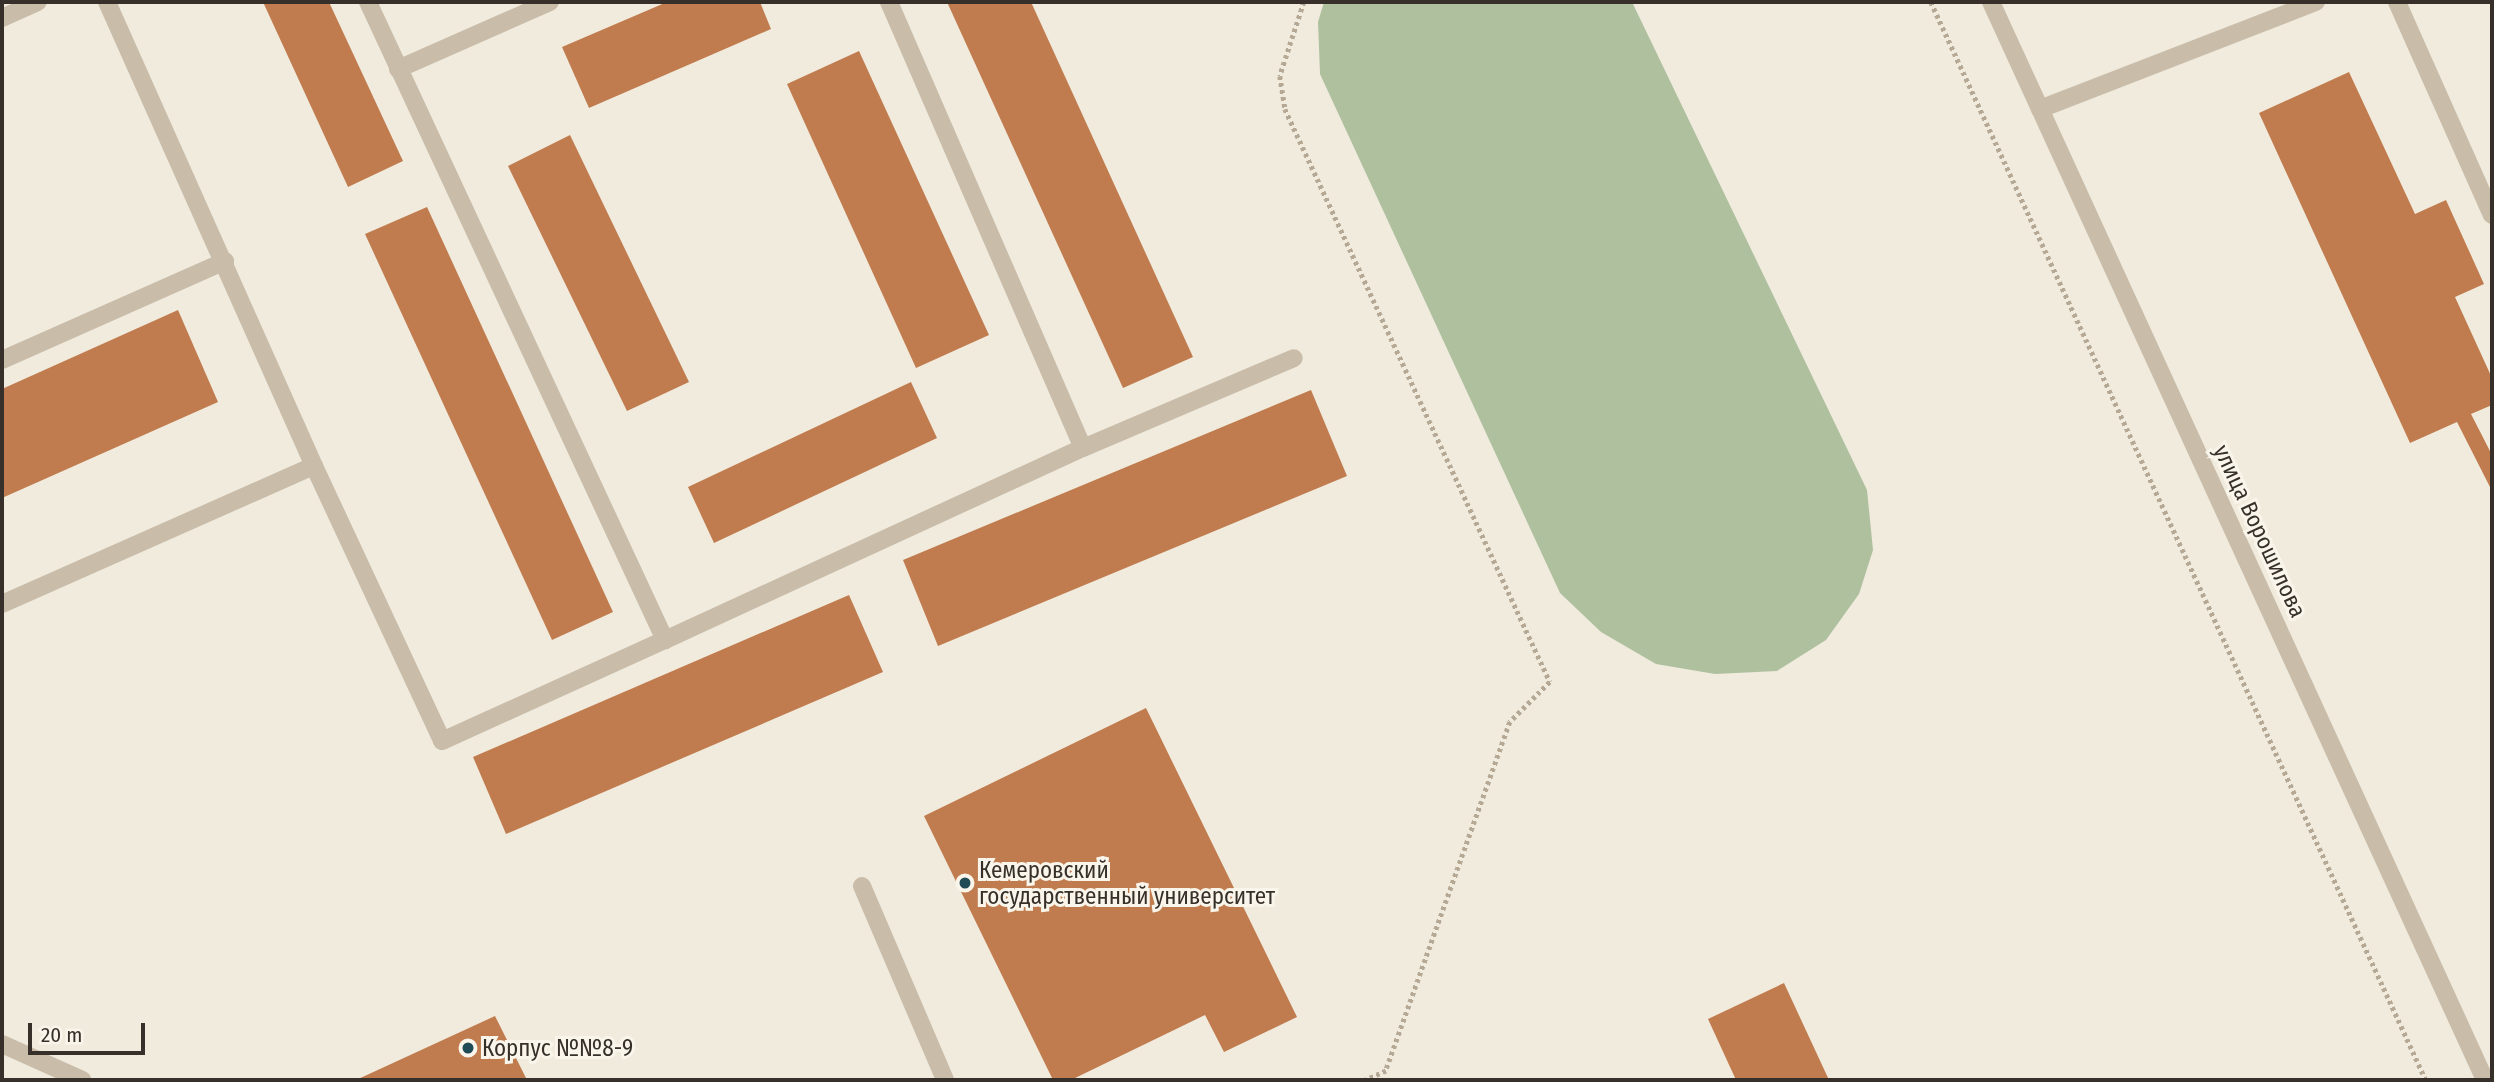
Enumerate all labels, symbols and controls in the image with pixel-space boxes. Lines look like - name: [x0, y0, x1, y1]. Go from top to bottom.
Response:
- street label: улица Ворошилова: [2208, 440, 2312, 622]
- place label: Кемеровский государственный университет: [979, 856, 1275, 910]
- marker: Кемеровский государственный университет: [957, 875, 973, 891]
- scale bar: [32, 1009, 149, 1052]
- text: 20 m: [41, 1022, 82, 1048]
- place label: Корпус №№8-9: [482, 1034, 633, 1062]
- marker: Корпус №№8-9: [460, 1040, 476, 1056]

